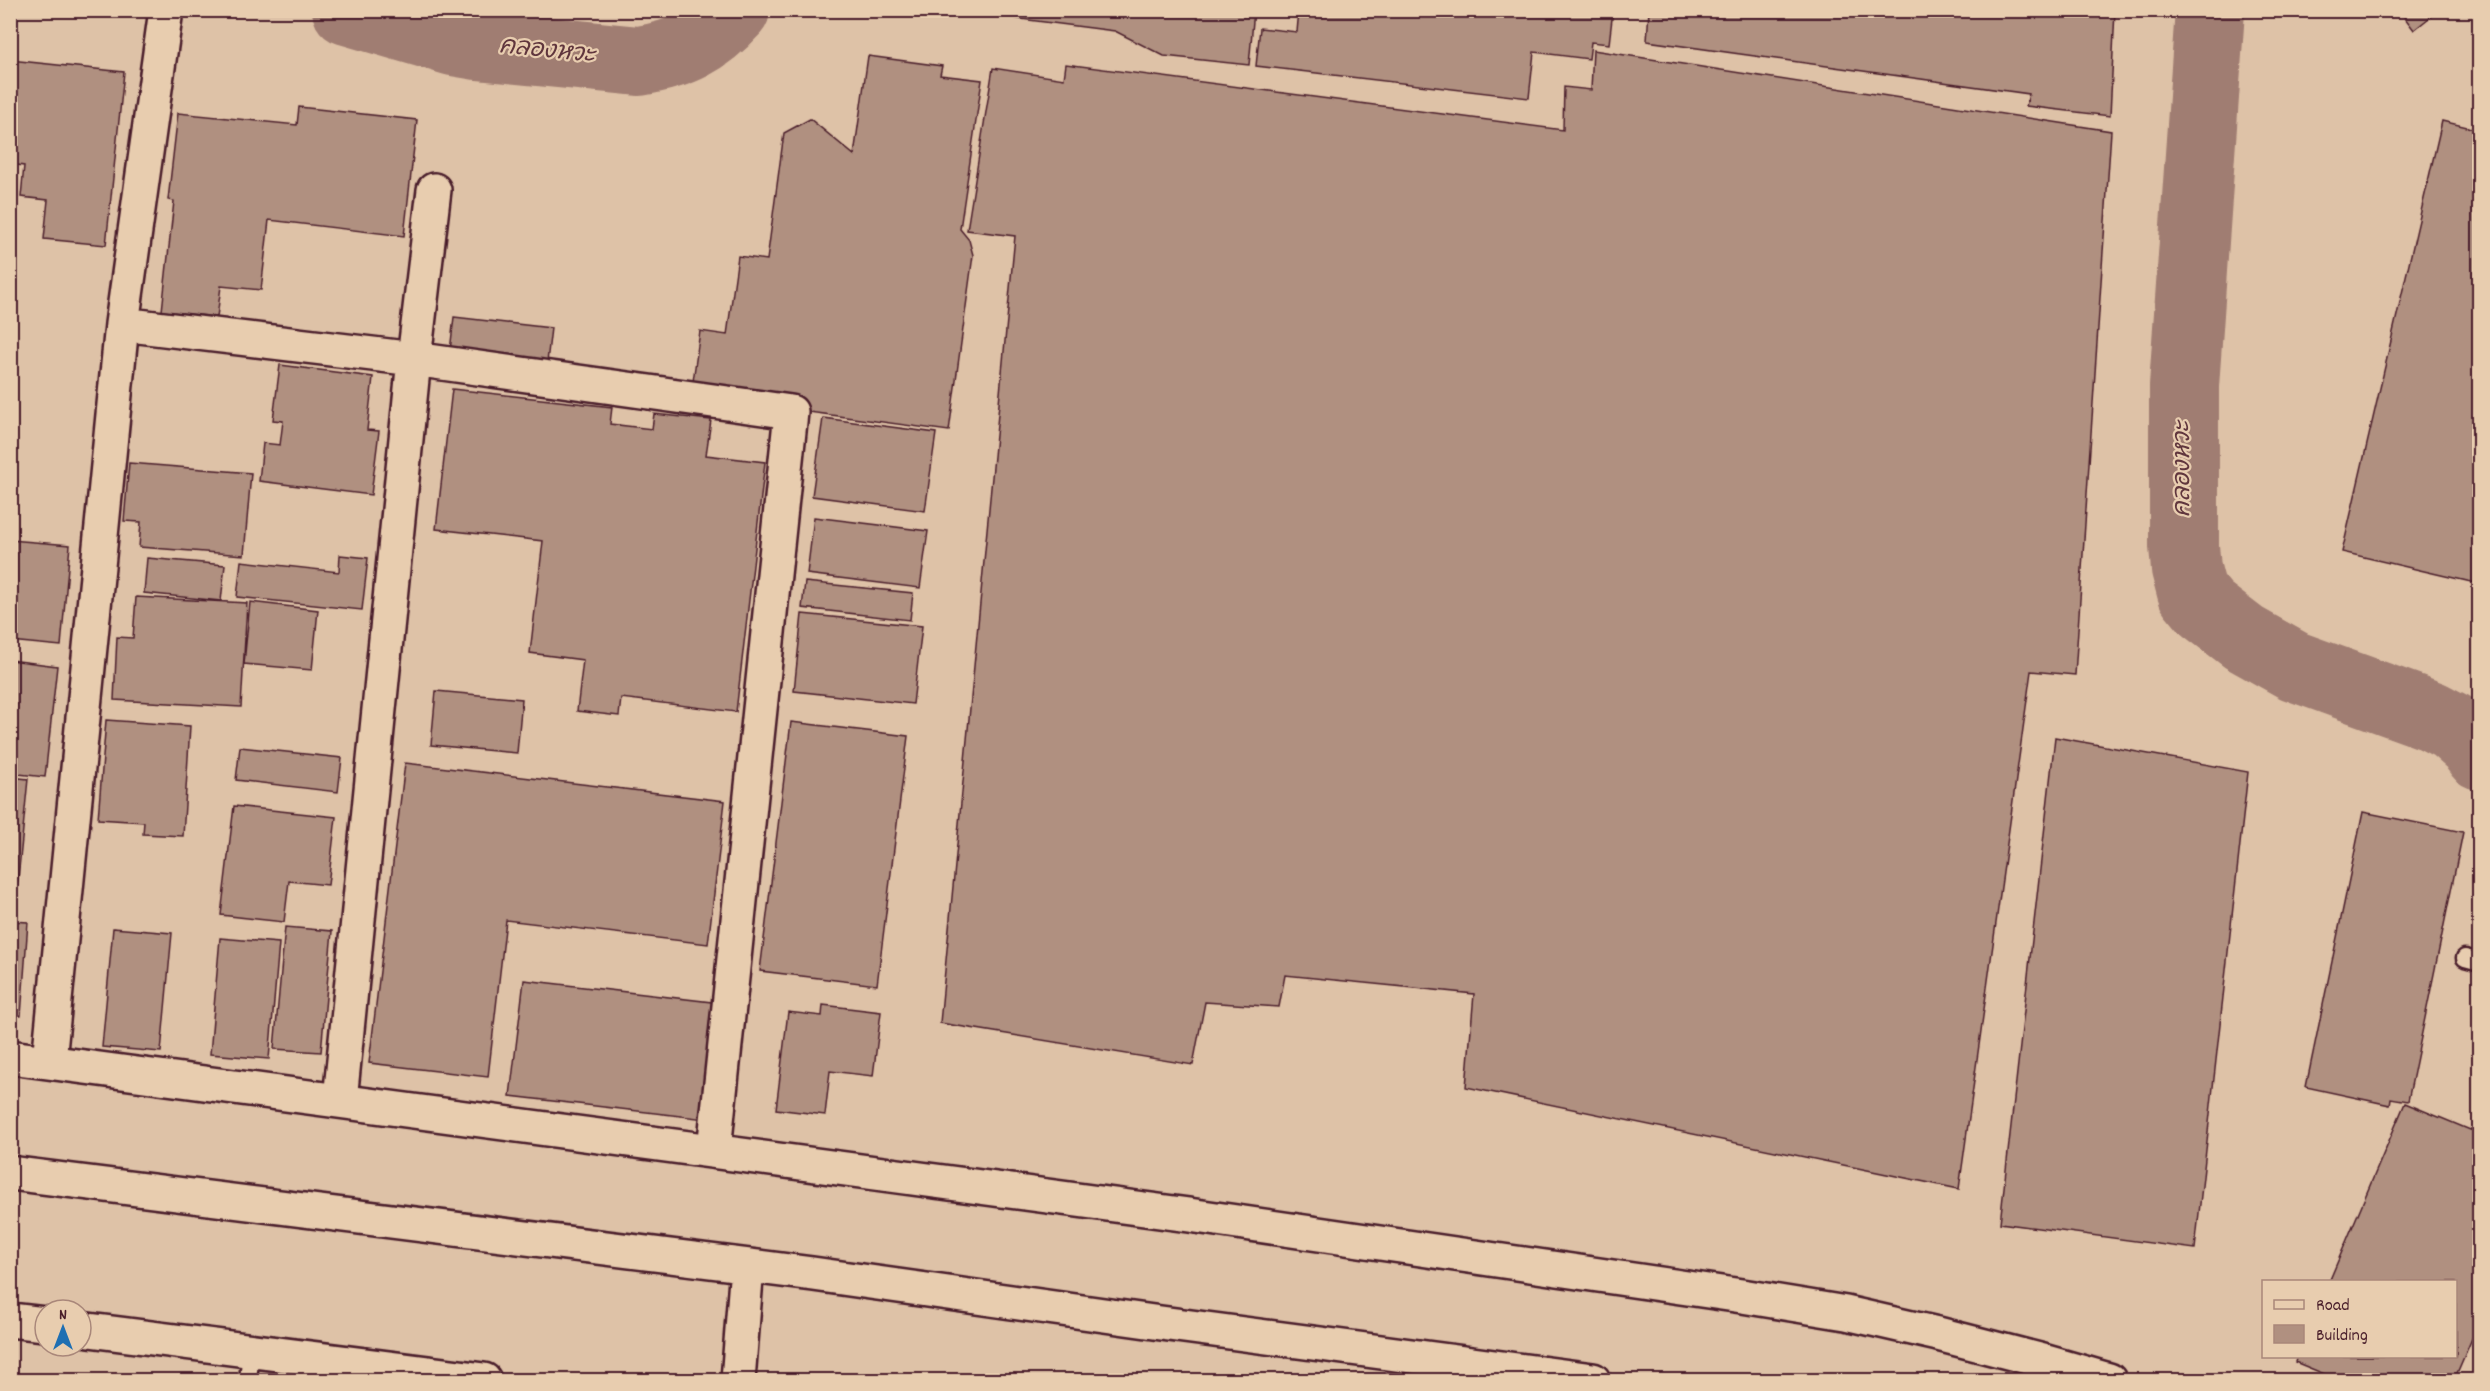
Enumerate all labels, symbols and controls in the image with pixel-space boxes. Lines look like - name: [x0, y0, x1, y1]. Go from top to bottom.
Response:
- water label: คลองหวะ: [498, 30, 599, 74]
- water label: คลองหวะ: [2167, 419, 2201, 517]
- legend: [2262, 1280, 2457, 1358]
- text: Road: [2316, 1294, 2350, 1319]
- north arrow: [33, 1298, 93, 1358]
- text: N: [59, 1304, 67, 1327]
- text: Building: [2316, 1324, 2368, 1349]

